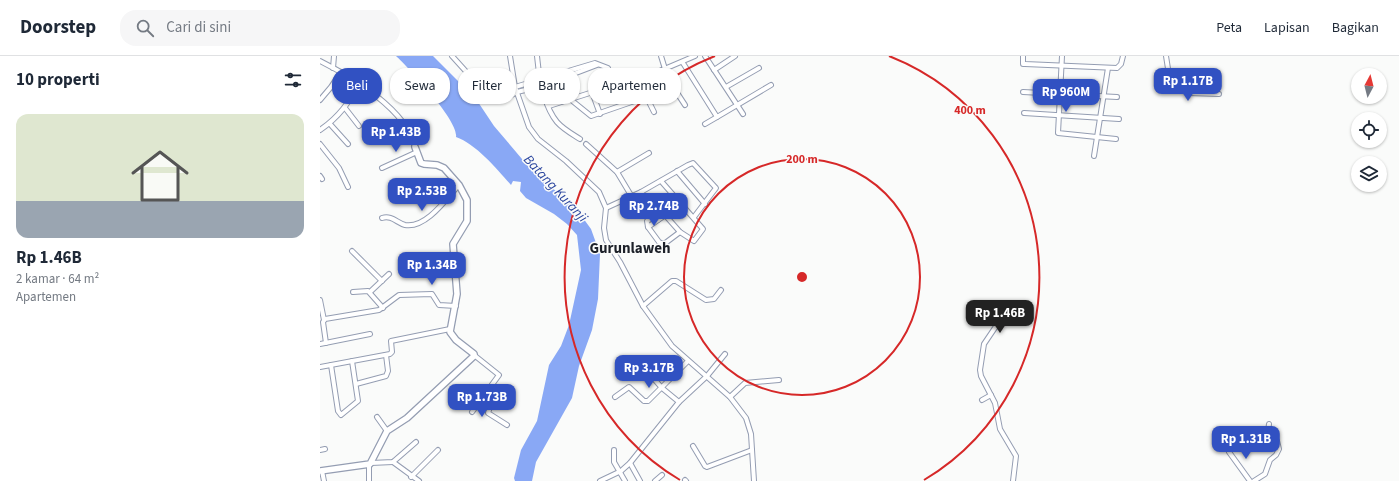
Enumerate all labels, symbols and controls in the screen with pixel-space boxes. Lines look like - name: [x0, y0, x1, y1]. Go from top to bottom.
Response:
- search box: [120, 10, 400, 46]
- text: Doorstep: [20, 14, 96, 41]
- icon: search: [134, 17, 156, 39]
- text: Cari di sini: [166, 17, 231, 38]
- text: Peta: [1216, 18, 1242, 38]
- text: Lapisan: [1264, 18, 1310, 38]
- text: Bagikan: [1332, 18, 1379, 38]
- text: 10 properti: [16, 68, 100, 92]
- chip: Beli: [332, 68, 382, 104]
- chip: Sewa: [390, 68, 450, 104]
- chip: Filter: [458, 68, 516, 104]
- chip: Baru: [524, 68, 580, 104]
- chip: Apartemen: [588, 68, 681, 104]
- pin: Rp 1.17B: [1147, 68, 1229, 102]
- north arrow: [1351, 68, 1387, 104]
- map controls: [1351, 68, 1387, 192]
- icon: filters: [282, 69, 304, 91]
- text: Rp 1.17B: [1163, 72, 1213, 90]
- pin: Rp 960M: [1029, 79, 1103, 113]
- text: Rp 960M: [1042, 83, 1090, 101]
- text: 400 m: [954, 102, 986, 119]
- button: locate: [1351, 112, 1387, 148]
- pin: Rp 1.43B: [355, 119, 437, 153]
- text: Rp 1.43B: [371, 123, 421, 141]
- icon: home: [124, 140, 196, 212]
- water label: Batang Kuranji: [519, 150, 592, 227]
- text: 200 m: [786, 151, 818, 168]
- button: layers: [1351, 156, 1387, 192]
- pin: Rp 2.53B: [381, 178, 463, 212]
- text: Rp 2.53B: [397, 182, 447, 200]
- pin: Rp 2.74B: [613, 193, 695, 227]
- text: Rp 2.74B: [629, 197, 679, 215]
- district label: Gurunlaweh: [589, 238, 671, 259]
- text: Rp 1.46B: [16, 246, 82, 270]
- pin: Rp 1.34B: [391, 252, 473, 286]
- text: Rp 1.34B: [407, 256, 457, 274]
- text: 2 kamar · 64 m²: [16, 270, 99, 288]
- centre of rings: [795, 270, 809, 284]
- text: Apartemen: [16, 288, 76, 306]
- pin: Rp 1.46B: [959, 300, 1041, 334]
- text: Rp 1.46B: [975, 304, 1025, 322]
- pin: Rp 3.17B: [608, 355, 690, 389]
- text: Rp 3.17B: [624, 359, 674, 377]
- pin: Rp 1.73B: [441, 384, 523, 418]
- text: Rp 1.73B: [457, 388, 507, 406]
- pin: Rp 1.31B: [1205, 426, 1287, 460]
- text: Rp 1.31B: [1221, 430, 1271, 448]

